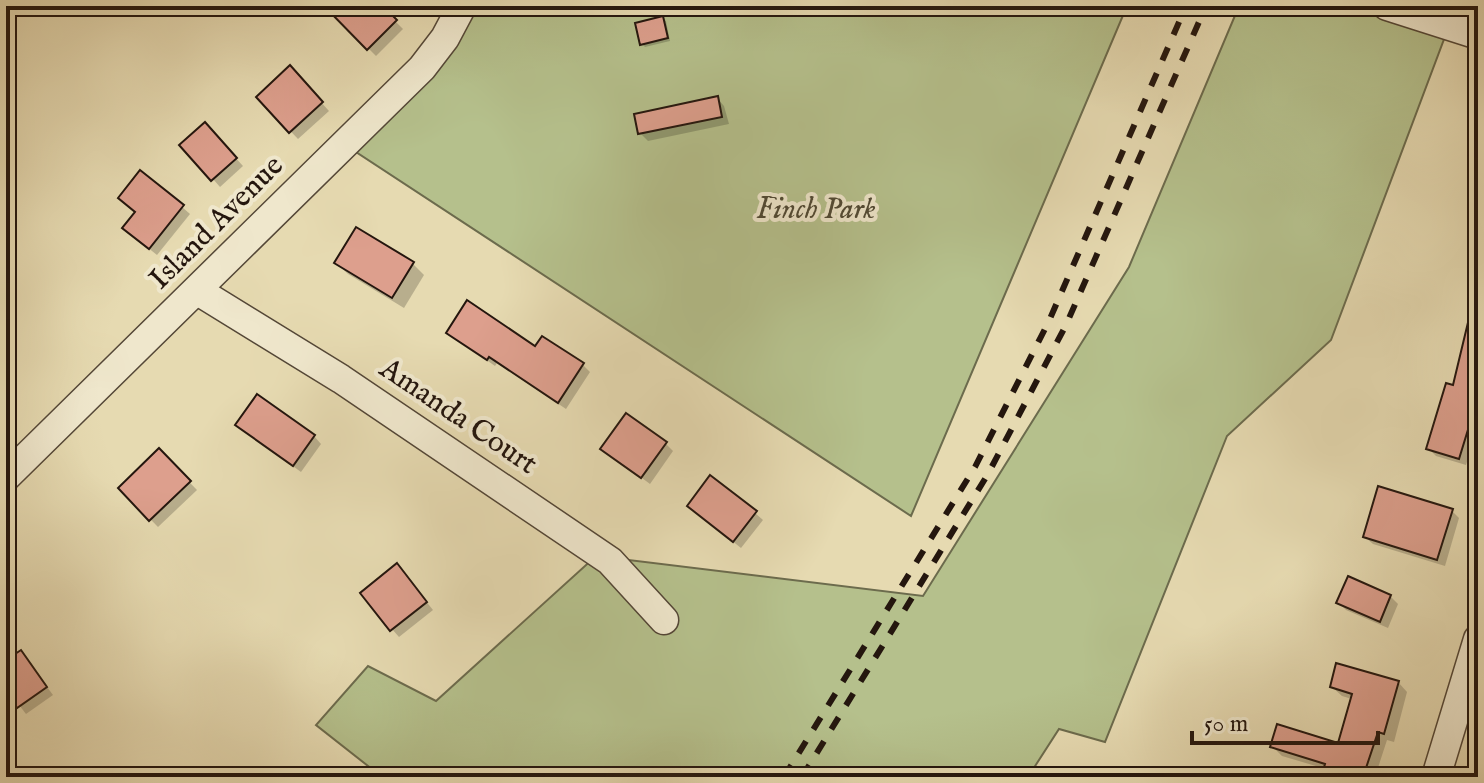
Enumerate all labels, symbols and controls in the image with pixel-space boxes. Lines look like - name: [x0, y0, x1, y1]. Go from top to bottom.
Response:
- street label: Island Avenue: [142, 148, 292, 298]
- park label: Finch Park: [756, 191, 876, 229]
- street label: Amanda Court: [371, 350, 544, 484]
- scale bar: [1192, 695, 1378, 745]
- text: 50 m: [1204, 709, 1248, 740]

